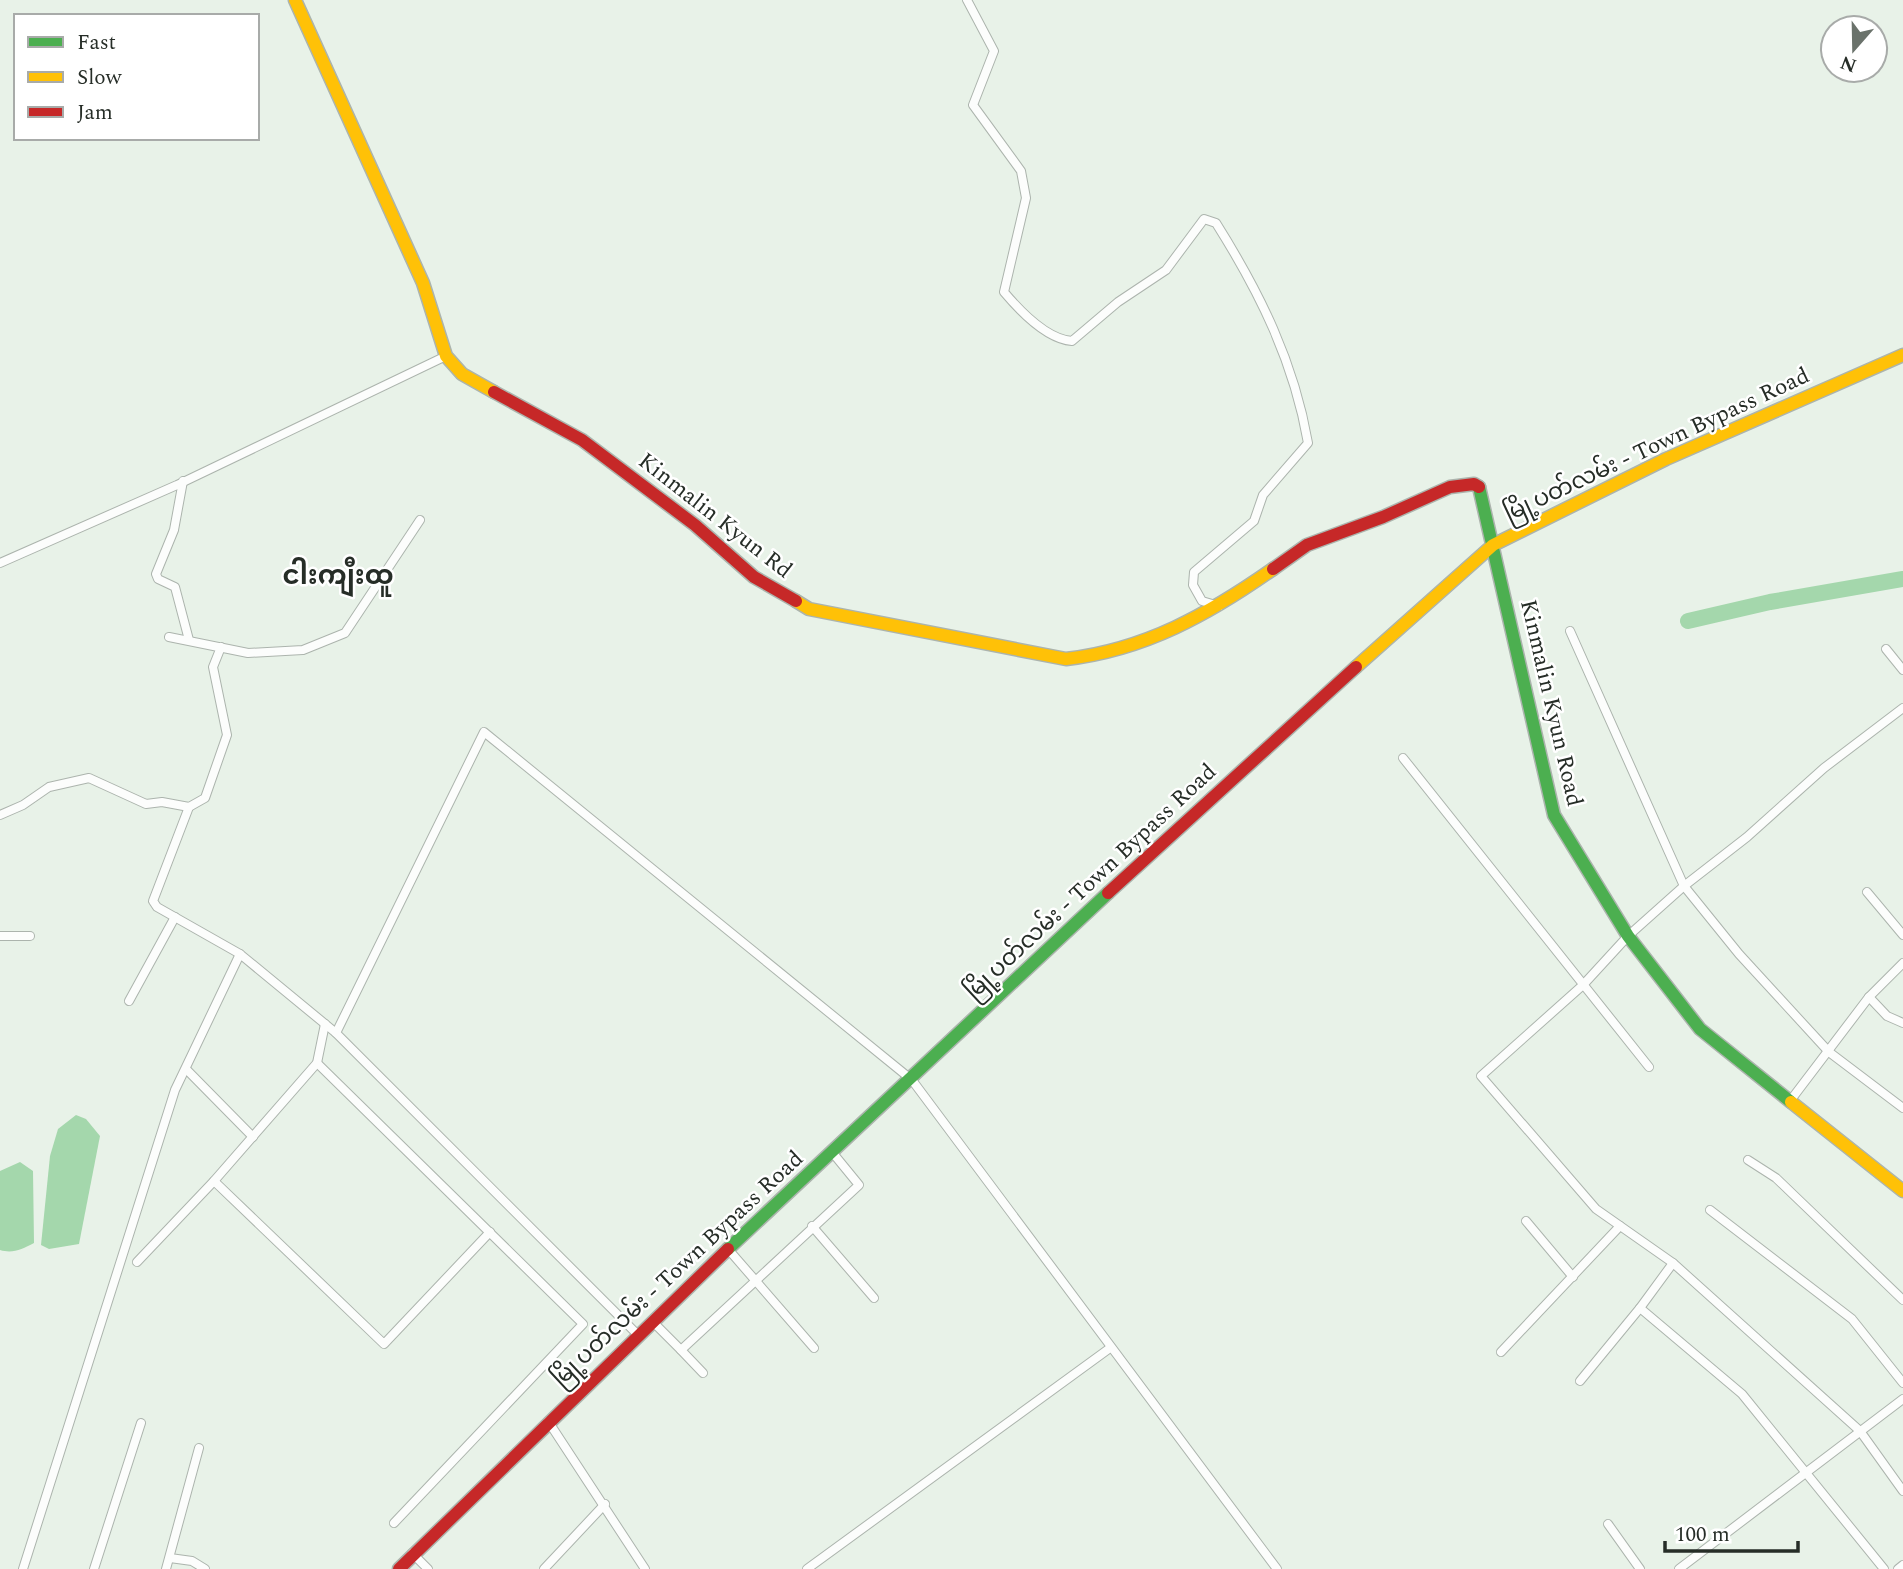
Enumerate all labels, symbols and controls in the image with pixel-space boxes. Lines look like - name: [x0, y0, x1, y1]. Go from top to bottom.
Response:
- legend: [14, 14, 259, 140]
- north arrow: [1819, 14, 1889, 84]
- text: Fast: [77, 27, 116, 59]
- text: N: [1836, 47, 1861, 80]
- text: Slow: [77, 62, 123, 94]
- text: Jam: [77, 97, 113, 129]
- street label: မြို့ပတ်လမ်း - Town Bypass Road: [1498, 359, 1816, 531]
- street label: Kinmalin Kyun Rd: [630, 444, 800, 588]
- district label: ငါးကျီးထူ: [282, 556, 394, 597]
- street label: Kinmalin Kyun Road: [1510, 596, 1592, 810]
- street label: မြို့ပတ်လမ်း - Town Bypass Road: [957, 755, 1225, 1009]
- street label: မြို့ပတ်လမ်း - Town Bypass Road: [544, 1142, 812, 1396]
- scale bar: [1665, 1510, 1798, 1554]
- text: 100 m: [1675, 1519, 1730, 1551]

